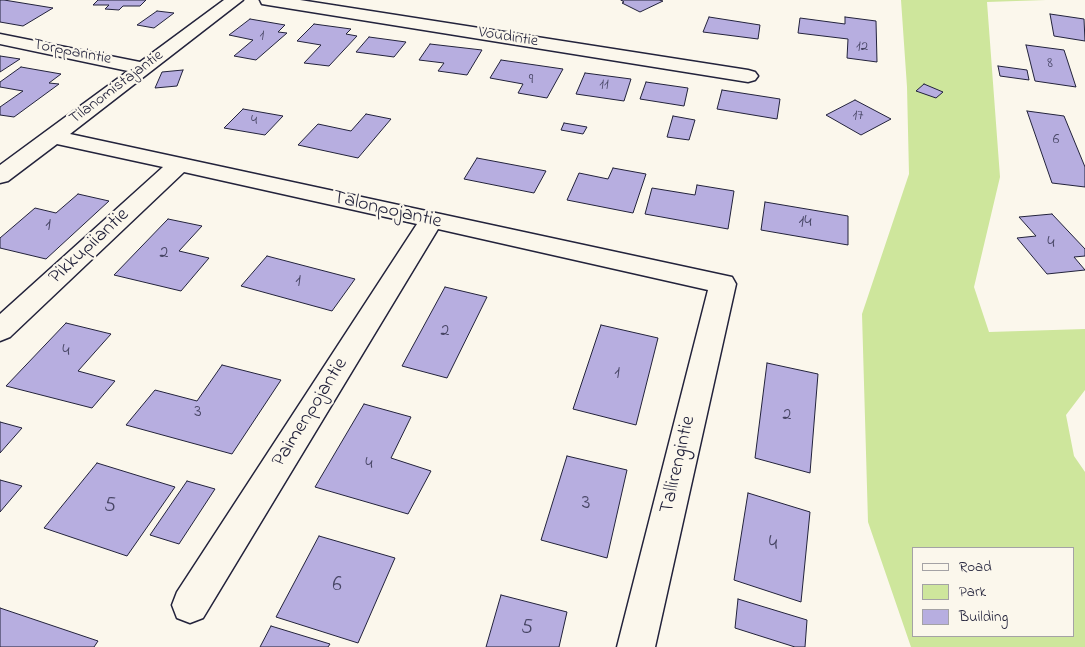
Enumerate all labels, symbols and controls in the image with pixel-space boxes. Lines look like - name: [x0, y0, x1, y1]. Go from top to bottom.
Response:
- street label: Voudintie: [477, 24, 539, 52]
- house number: 1: [260, 28, 264, 46]
- street label: Torpparintie: [31, 36, 113, 70]
- house number: 12: [856, 39, 868, 57]
- street label: Tilanomistajantie: [66, 47, 168, 129]
- house number: 8: [1047, 56, 1053, 74]
- house number: 9: [529, 72, 533, 90]
- house number: 11: [599, 77, 609, 95]
- house number: 17: [853, 108, 863, 126]
- house number: 4: [251, 113, 257, 131]
- house number: 6: [1053, 132, 1059, 150]
- street label: Talonpojantie: [330, 187, 444, 235]
- street label: Pikkupiiantie: [45, 204, 135, 290]
- house number: 14: [798, 212, 812, 234]
- house number: 1: [45, 215, 51, 237]
- house number: 4: [1047, 233, 1055, 255]
- house number: 2: [160, 243, 168, 265]
- house number: 1: [295, 271, 301, 293]
- house number: 2: [441, 321, 449, 343]
- house number: 4: [62, 341, 70, 363]
- street label: Paimenpojantie: [268, 354, 354, 472]
- house number: 1: [614, 363, 620, 385]
- house number: 3: [194, 402, 202, 424]
- house number: 2: [783, 405, 791, 427]
- street label: Tallirengintie: [656, 414, 702, 516]
- house number: 4: [365, 454, 373, 476]
- house number: 3: [582, 492, 590, 518]
- house number: 5: [104, 495, 116, 521]
- house number: 4: [769, 533, 777, 559]
- legend: [912, 547, 1075, 637]
- text: Road: [959, 556, 992, 578]
- house number: 6: [332, 574, 342, 600]
- text: Park: [959, 581, 986, 603]
- text: Building: [959, 606, 1008, 628]
- house number: 5: [521, 617, 533, 643]

